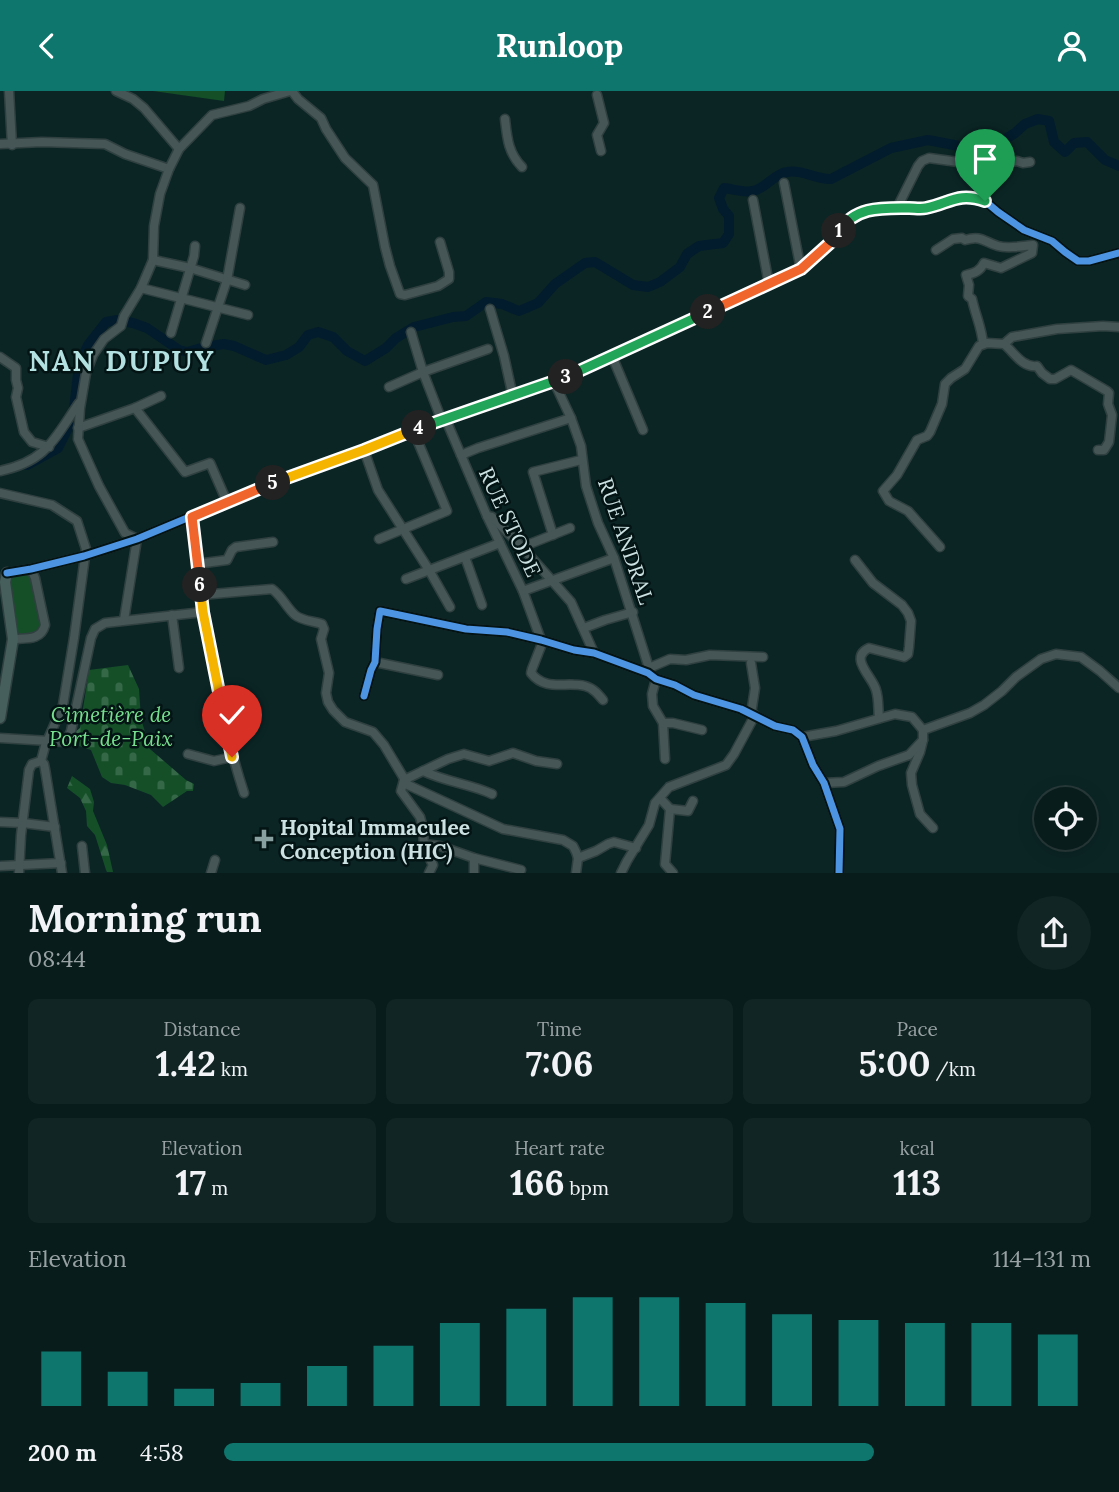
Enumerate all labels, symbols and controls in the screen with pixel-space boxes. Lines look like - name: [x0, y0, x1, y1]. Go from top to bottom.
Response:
- text: Runloop: [496, 25, 623, 66]
- icon: back: [28, 27, 66, 65]
- icon: person: [1053, 27, 1091, 65]
- pin: [955, 129, 1015, 201]
- icon: arrive: [966, 140, 1004, 178]
- pin: 1: [822, 213, 856, 249]
- text: 1: [835, 218, 842, 242]
- pin: 2: [690, 295, 726, 329]
- text: 2: [702, 299, 713, 323]
- district label: NAN DUPUY: [28, 343, 216, 379]
- pin: 3: [548, 359, 584, 395]
- text: 3: [560, 364, 571, 388]
- pin: 4: [402, 411, 436, 445]
- text: 4: [413, 415, 424, 439]
- street label: RUE STODE: [473, 463, 547, 581]
- pin: 5: [256, 465, 290, 501]
- text: 5: [267, 470, 278, 494]
- street label: RUE ANDRAL: [592, 474, 660, 608]
- pin: 6: [182, 567, 218, 603]
- text: 6: [194, 572, 205, 596]
- pin: [202, 685, 262, 757]
- icon: check: [213, 696, 251, 734]
- park label: Cimetière de Port-de-Paix: [49, 701, 173, 752]
- map controls: [1034, 787, 1097, 850]
- button: locate: [1034, 787, 1097, 850]
- place label: Hopital Immaculee Conception (HIC): [280, 814, 470, 865]
- marker: Hopital Immaculee Conception (HIC): [254, 829, 274, 849]
- text: Morning run: [28, 894, 262, 942]
- button: share: [1017, 896, 1091, 970]
- text: 08:44: [28, 944, 86, 973]
- text: Distance: [163, 1017, 240, 1041]
- text: Time: [537, 1017, 582, 1041]
- text: Pace: [896, 1017, 938, 1041]
- text: 1.42: [156, 1041, 216, 1086]
- text: 7:06: [526, 1041, 593, 1086]
- text: 5:00: [858, 1041, 931, 1086]
- text: km: [216, 1057, 248, 1081]
- text: /km: [931, 1057, 976, 1081]
- text: Elevation: [161, 1136, 243, 1160]
- text: Heart rate: [514, 1136, 605, 1160]
- text: kcal: [900, 1136, 935, 1160]
- text: 17: [176, 1160, 206, 1205]
- text: 166: [510, 1160, 565, 1205]
- text: 113: [893, 1160, 941, 1205]
- text: m: [206, 1176, 228, 1200]
- text: bpm: [565, 1176, 609, 1200]
- text: Elevation: [28, 1244, 127, 1273]
- text: 114–131 m: [993, 1244, 1091, 1273]
- text: 200 m: [28, 1438, 97, 1467]
- text: 4:58: [140, 1438, 184, 1467]

